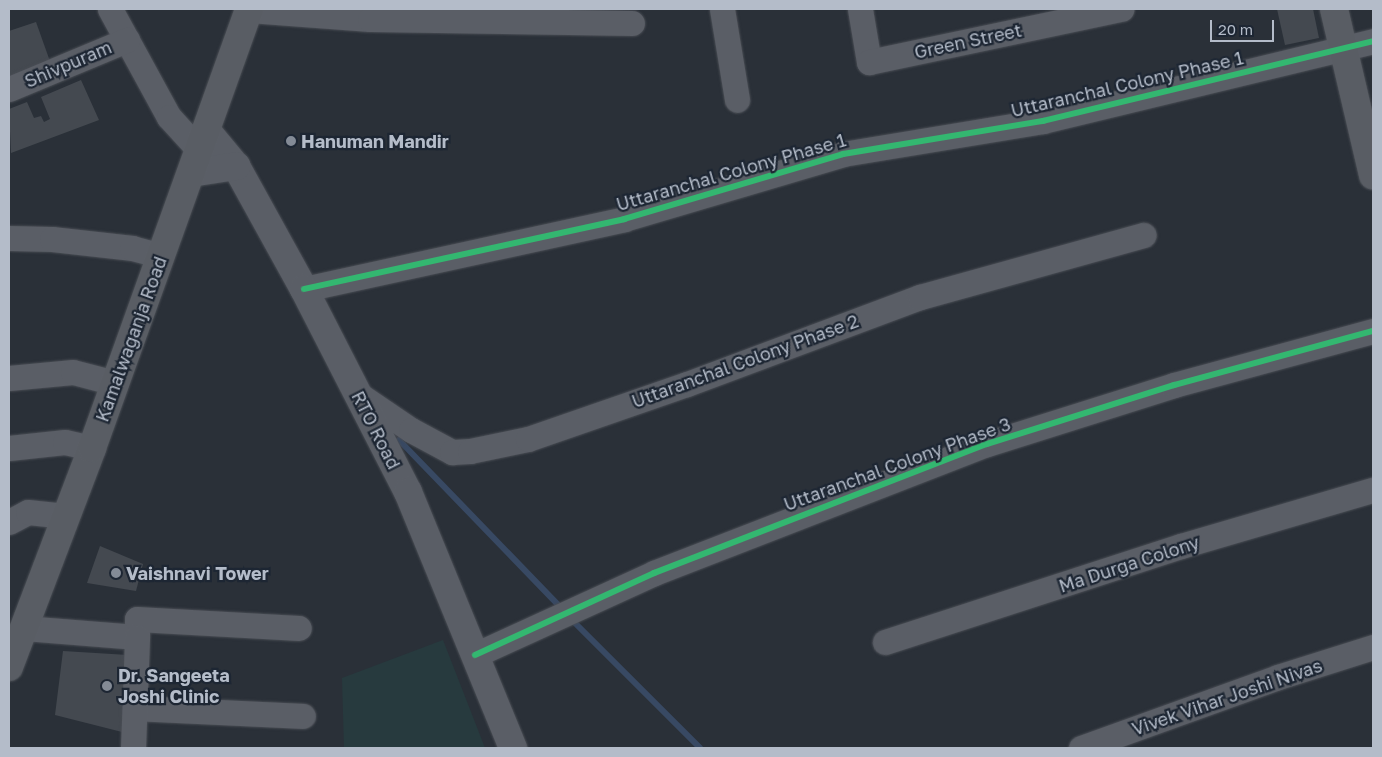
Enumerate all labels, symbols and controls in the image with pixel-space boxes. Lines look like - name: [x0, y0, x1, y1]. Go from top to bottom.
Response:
- scale bar: [1212, 10, 1276, 42]
- street label: Green Street: [912, 19, 1024, 63]
- text: 20 m: [1218, 20, 1253, 38]
- street label: Shivpuram: [21, 36, 115, 92]
- street label: Uttaranchal Colony Phase 1: [1009, 47, 1245, 121]
- street label: Uttaranchal Colony Phase 1: [614, 129, 848, 215]
- place label: Hanuman Mandir: [301, 130, 449, 152]
- marker: Hanuman Mandir: [285, 135, 297, 147]
- street label: Kamalwaganja Road: [91, 253, 171, 425]
- street label: Uttaranchal Colony Phase 2: [629, 310, 861, 412]
- street label: RTO Road: [347, 387, 405, 473]
- street label: Uttaranchal Colony Phase 3: [781, 413, 1013, 515]
- street label: Ma Durga Colony: [1056, 531, 1202, 597]
- place label: Vaishnavi Tower: [126, 562, 269, 584]
- marker: Vaishnavi Tower: [110, 567, 122, 579]
- street label: Vivek Vihar Joshi Nivas: [1129, 654, 1325, 740]
- place label: Dr. Sangeeta Joshi Clinic: [118, 665, 230, 708]
- marker: Dr. Sangeeta Joshi Clinic: [100, 679, 114, 693]

